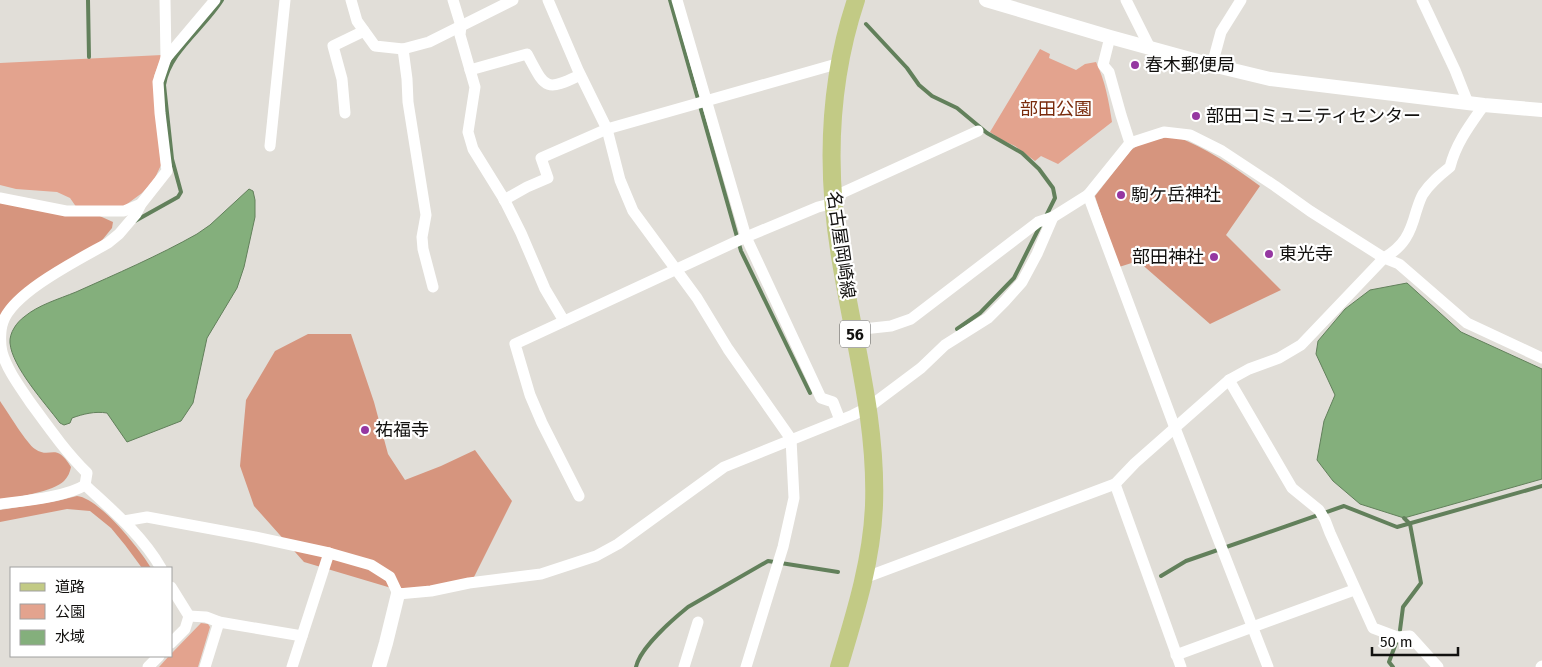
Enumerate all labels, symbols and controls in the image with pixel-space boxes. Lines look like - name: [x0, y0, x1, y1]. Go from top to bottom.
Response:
- place label: 春木郵便局: [1145, 54, 1235, 76]
- marker: 春木郵便局: [1129, 59, 1141, 71]
- park label: 部田公園: [1020, 98, 1092, 120]
- place label: 部田コミュニティセンター: [1206, 105, 1421, 127]
- marker: 部田コミュニティセンター: [1190, 110, 1202, 122]
- place label: 駒ケ岳神社: [1131, 184, 1221, 206]
- marker: 駒ケ岳神社: [1115, 189, 1127, 201]
- street label: 名古屋岡崎線: [823, 190, 859, 300]
- place label: 東光寺: [1279, 243, 1333, 265]
- place label: 部田神社: [1132, 246, 1204, 268]
- marker: 東光寺: [1263, 248, 1275, 260]
- marker: 部田神社: [1208, 251, 1220, 263]
- road number: 56: [840, 320, 870, 348]
- place label: 祐福寺: [375, 419, 429, 441]
- marker: 祐福寺: [359, 424, 371, 436]
- legend: [10, 567, 172, 657]
- text: 道路: [55, 578, 85, 596]
- text: 公園: [55, 603, 85, 621]
- scale bar: [1372, 624, 1458, 656]
- text: 水域: [55, 628, 85, 646]
- text: 50 m: [1380, 633, 1413, 651]

